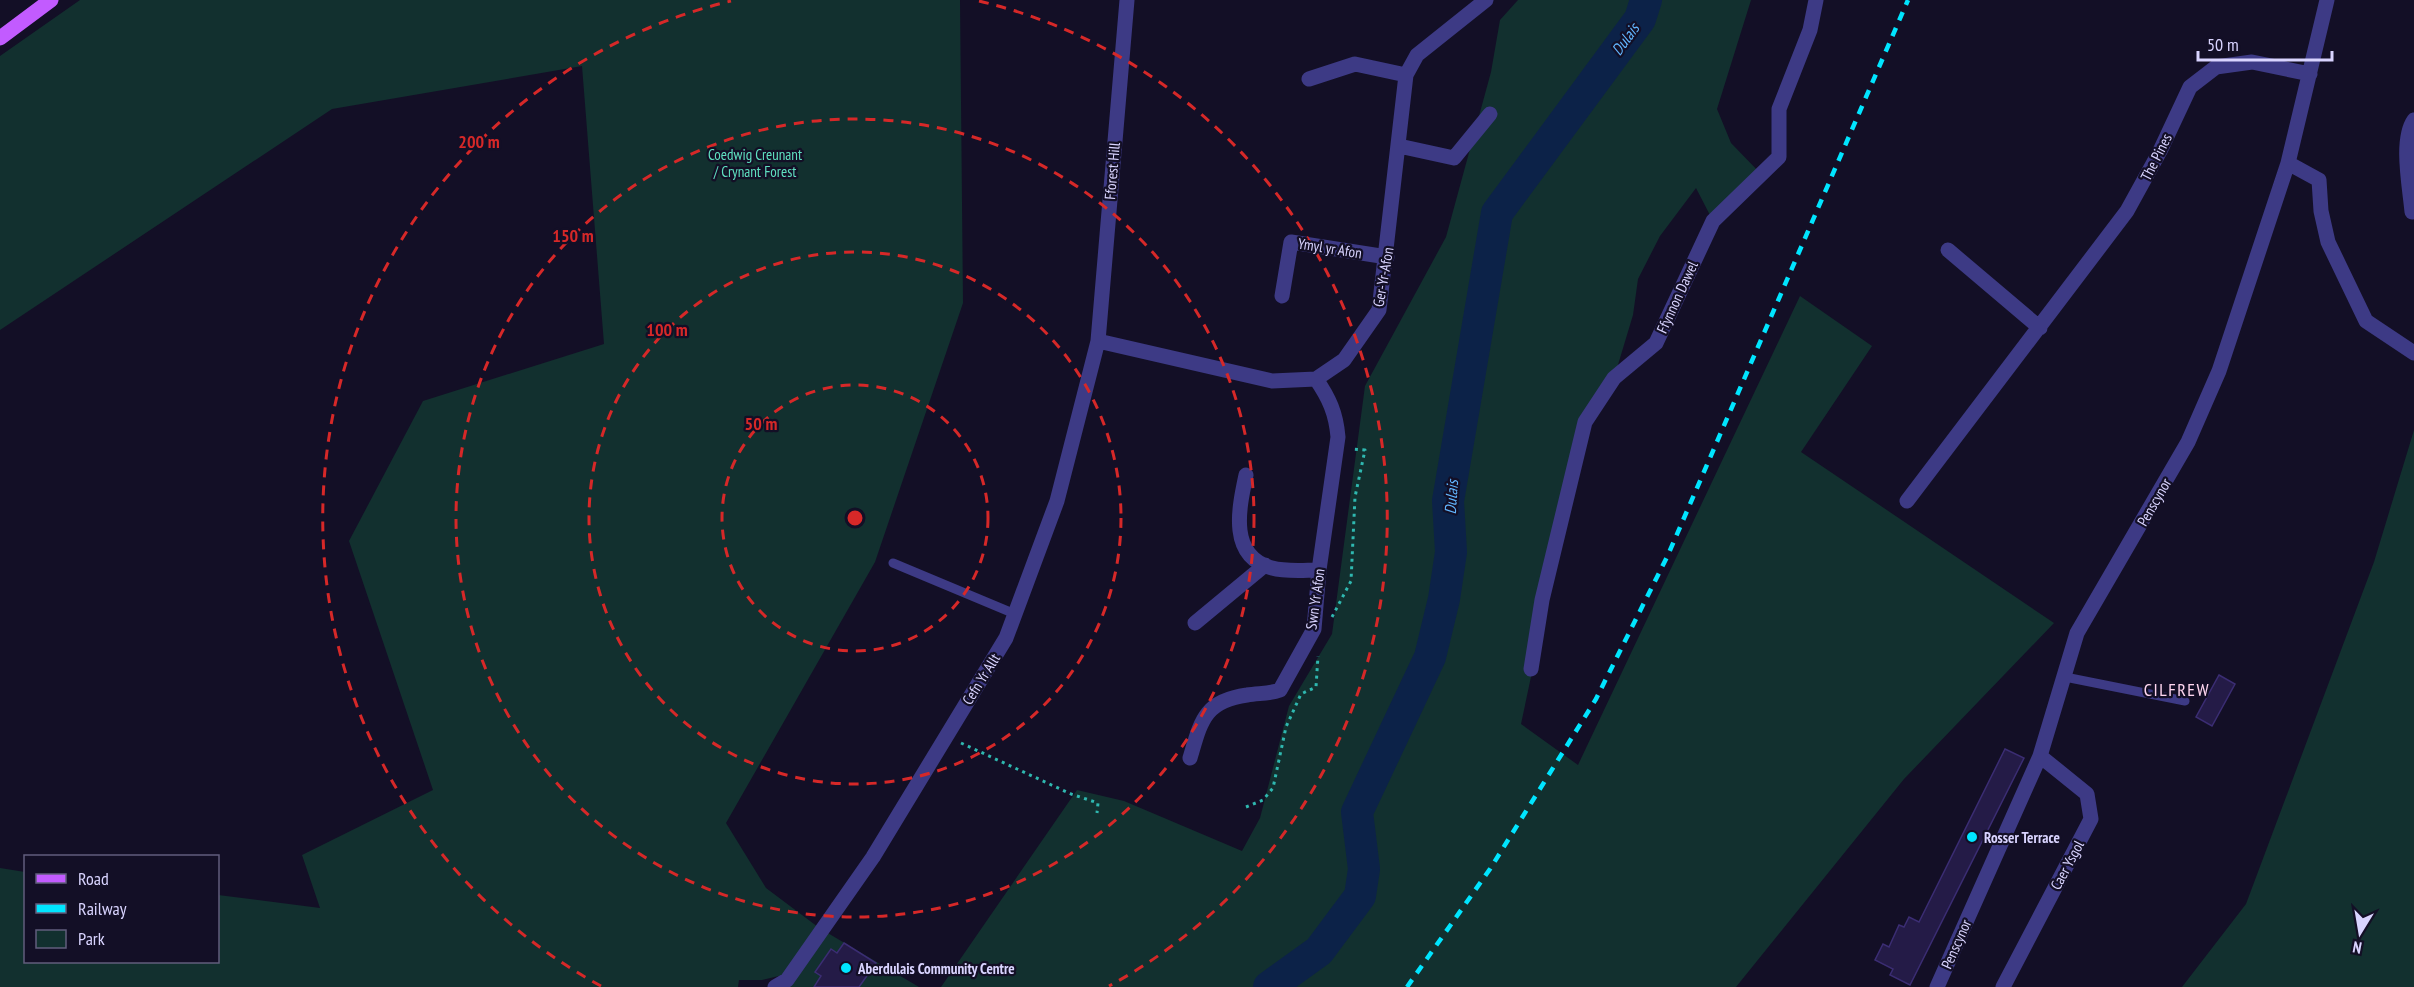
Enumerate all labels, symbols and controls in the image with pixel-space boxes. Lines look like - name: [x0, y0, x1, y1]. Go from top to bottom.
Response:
- water label: Dulais: [1607, 18, 1644, 59]
- scale bar: [2198, 24, 2332, 62]
- text: 50 m: [2207, 33, 2239, 56]
- text: 200 m: [458, 130, 500, 153]
- street label: The Pines: [2136, 130, 2176, 184]
- street label: Fforest Hill: [1100, 141, 1124, 200]
- park label: Coedwig Creunant / Crynant Forest: [708, 145, 802, 181]
- text: 150 m: [552, 224, 594, 247]
- street label: Ymyl yr Afon: [1297, 234, 1363, 262]
- street label: Ger-Yr-Afon: [1368, 246, 1398, 308]
- street label: Ffynnon Dawel: [1652, 257, 1702, 336]
- text: 100 m: [646, 318, 688, 341]
- text: 50 m: [745, 412, 777, 435]
- street label: Penscynor: [2133, 474, 2176, 529]
- water label: Dulais: [1440, 478, 1462, 515]
- centre of rings: [845, 508, 865, 528]
- street label: Swn Yr Afon: [1301, 567, 1329, 631]
- street label: Cefn Yr Allt: [958, 650, 1004, 708]
- district label: CILFREW: [2144, 678, 2210, 701]
- place label: Rosser Terrace: [1984, 828, 2060, 847]
- marker: Rosser Terrace: [1965, 830, 1979, 844]
- street label: Caer Ysgol: [2046, 837, 2088, 893]
- legend: [24, 855, 219, 963]
- text: Road: [78, 867, 109, 890]
- text: Railway: [78, 897, 127, 920]
- north arrow: [2330, 903, 2390, 963]
- street label: Penscynor: [1937, 915, 1976, 972]
- text: Park: [78, 927, 105, 950]
- text: N: [2351, 937, 2363, 958]
- place label: Aberdulais Community Centre: [857, 959, 1015, 978]
- marker: Aberdulais Community Centre: [839, 961, 853, 975]

